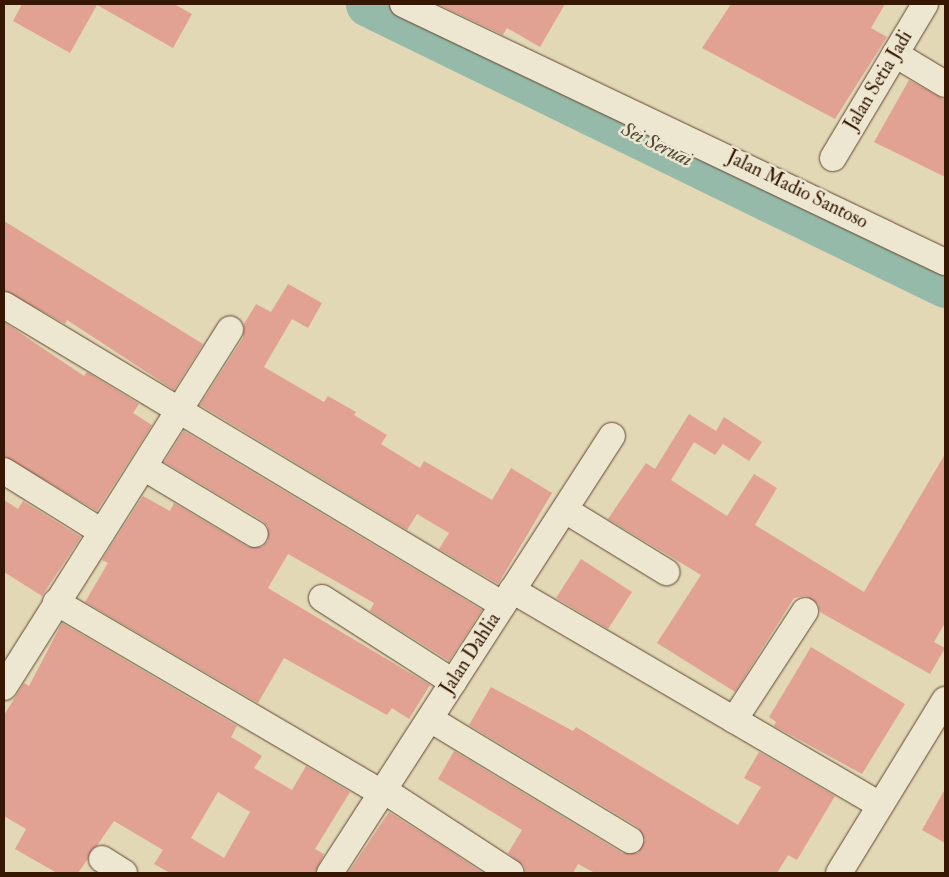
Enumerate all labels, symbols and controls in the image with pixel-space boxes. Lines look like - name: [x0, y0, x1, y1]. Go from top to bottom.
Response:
- street label: Jalan Setia Jadi: [840, 27, 918, 135]
- water label: Sei Seruai: [618, 117, 696, 171]
- street label: Jalan Madio Santoso: [723, 146, 871, 234]
- street label: Jalan Dahlia: [436, 609, 506, 699]

